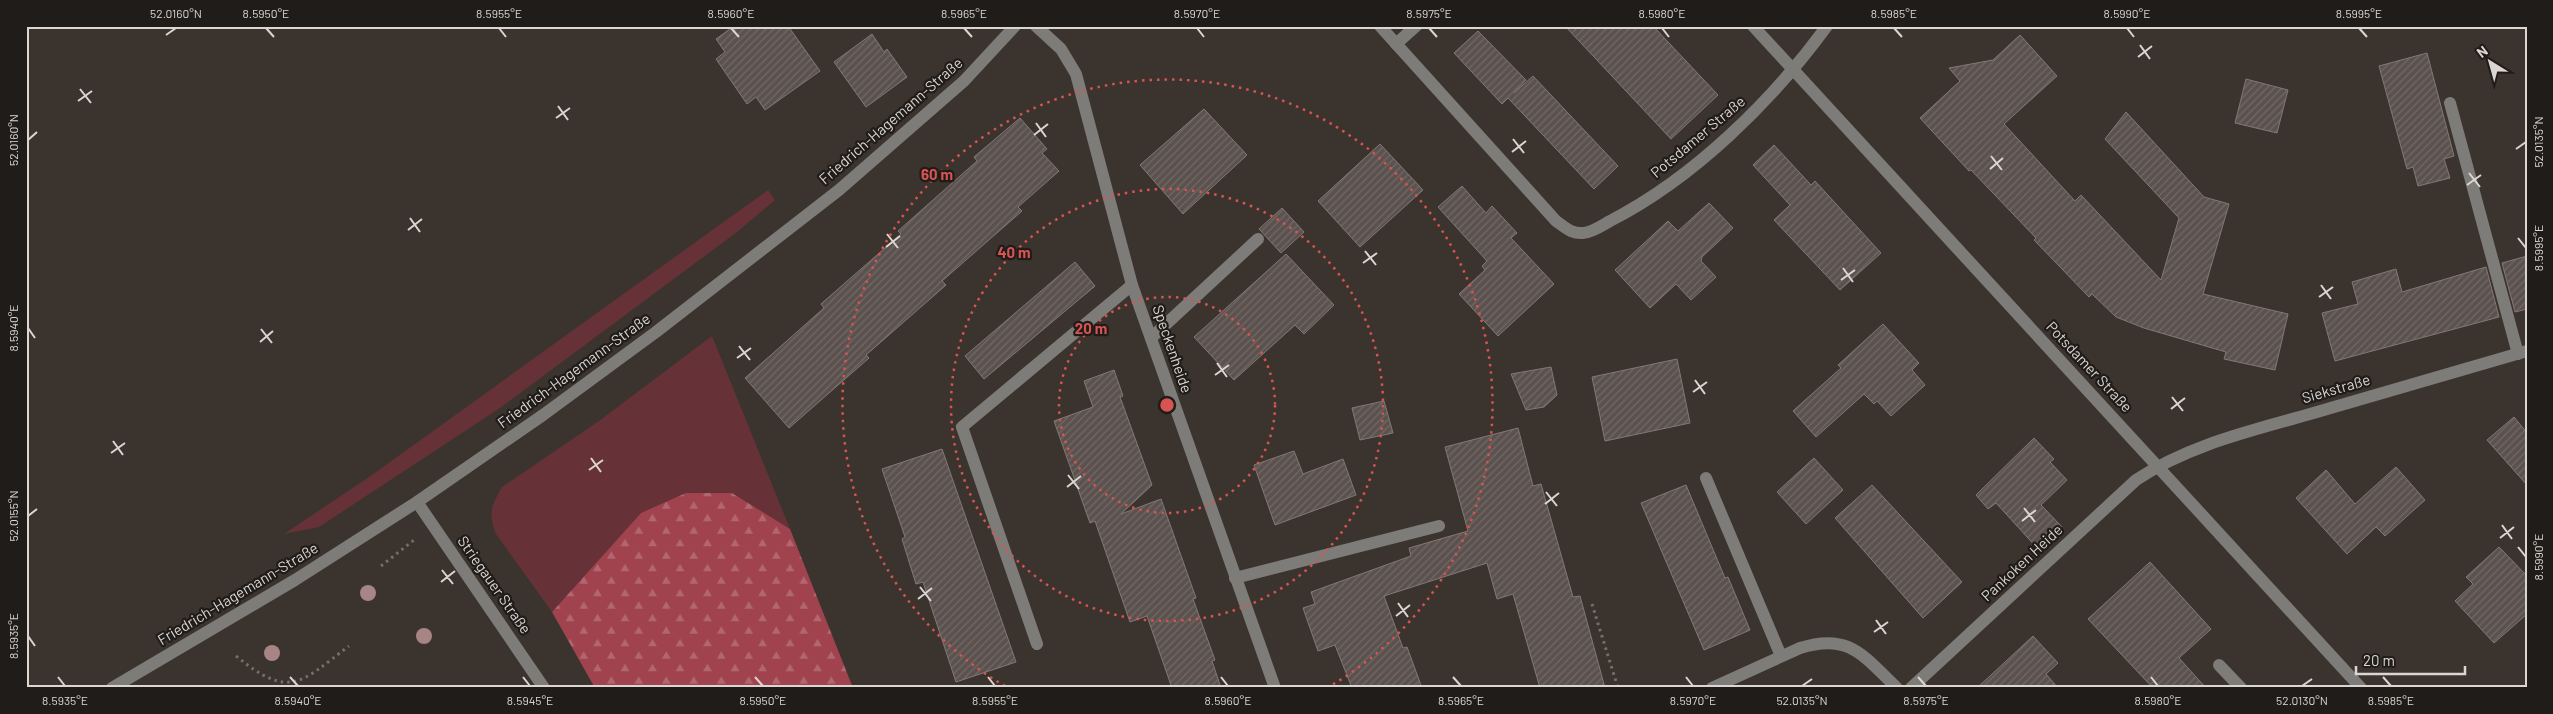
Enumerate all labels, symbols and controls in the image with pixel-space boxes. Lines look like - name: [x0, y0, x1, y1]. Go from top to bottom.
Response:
- text: 52.0160°N: [150, 6, 202, 20]
- text: 8.5950°E: [243, 6, 289, 20]
- text: 8.5955°E: [476, 6, 522, 20]
- text: 8.5960°E: [708, 6, 754, 20]
- text: 8.5965°E: [941, 6, 987, 20]
- text: 8.5970°E: [1174, 6, 1220, 20]
- text: 8.5975°E: [1406, 6, 1452, 20]
- text: 8.5980°E: [1639, 6, 1685, 20]
- text: 8.5985°E: [1871, 6, 1917, 20]
- text: 8.5990°E: [2104, 6, 2150, 20]
- text: 8.5995°E: [2336, 6, 2382, 20]
- north arrow: [2466, 38, 2516, 88]
- text: N: [2473, 42, 2491, 61]
- street label: Friedrich-Hagemann-Straße: [815, 53, 966, 187]
- street label: Potsdamer Straße: [1647, 92, 1748, 181]
- text: 52.0160°N: [6, 114, 20, 166]
- text: 52.0135°N: [2531, 116, 2545, 168]
- text: 60 m: [921, 165, 953, 183]
- text: 8.5995°E: [2531, 225, 2545, 271]
- text: 40 m: [997, 243, 1031, 261]
- street label: Speckenheide: [1149, 302, 1196, 395]
- text: 8.5940°E: [6, 304, 20, 352]
- street label: Friedrich-Hagemann-Straße: [494, 309, 653, 432]
- street label: Potsdamer Straße: [2043, 317, 2136, 415]
- text: 20 m: [1075, 319, 1107, 337]
- street label: Siekstraße: [2300, 370, 2372, 406]
- centre of rings: [1158, 396, 1176, 414]
- text: 52.0155°N: [6, 490, 20, 542]
- street label: Pankoken Heide: [1977, 520, 2066, 604]
- street label: Striegauer Straße: [454, 532, 535, 637]
- text: 8.5990°E: [2531, 534, 2545, 580]
- street label: Friedrich-Hagemann-Straße: [154, 538, 321, 648]
- text: 8.5935°E: [6, 613, 20, 659]
- scale bar: [2356, 644, 2464, 676]
- text: 20 m: [2363, 651, 2395, 669]
- text: 8.5935°E: [42, 693, 88, 707]
- text: 8.5940°E: [274, 693, 322, 707]
- text: 8.5945°E: [507, 693, 553, 707]
- text: 8.5950°E: [740, 693, 786, 707]
- text: 8.5955°E: [972, 693, 1018, 707]
- text: 8.5960°E: [1205, 693, 1251, 707]
- text: 8.5965°E: [1438, 693, 1484, 707]
- text: 8.5970°E: [1670, 693, 1716, 707]
- text: 52.0135°N: [1776, 693, 1828, 707]
- text: 8.5975°E: [1903, 693, 1949, 707]
- text: 8.5980°E: [2135, 693, 2181, 707]
- text: 52.0130°N: [2276, 693, 2328, 707]
- text: 8.5985°E: [2368, 693, 2414, 707]

